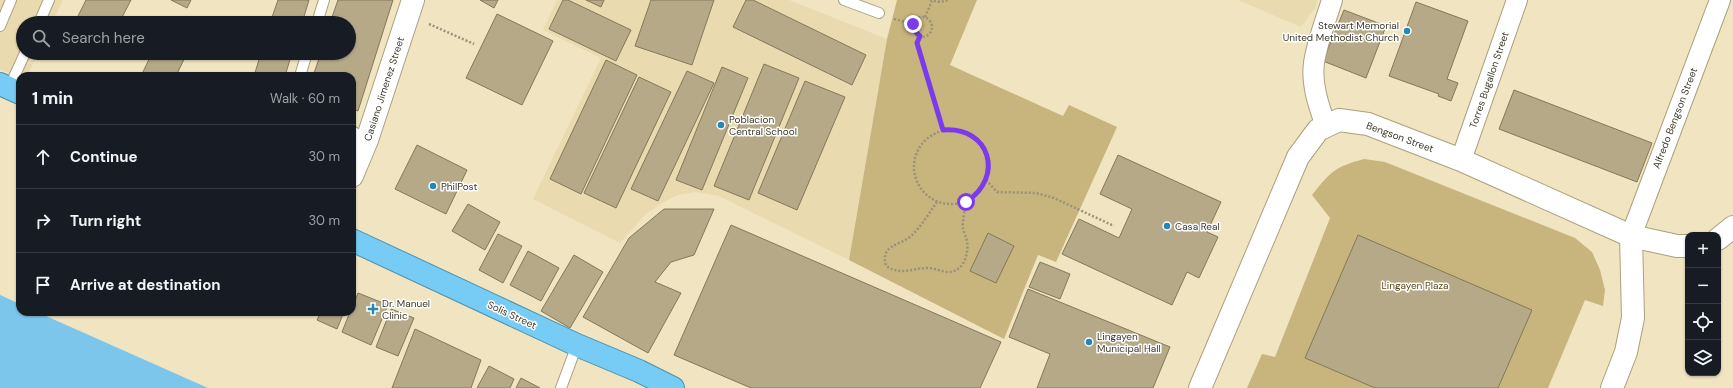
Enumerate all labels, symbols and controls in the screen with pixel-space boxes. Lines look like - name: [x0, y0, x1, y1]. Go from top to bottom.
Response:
- route end: [904, 15, 922, 33]
- search box: [16, 16, 356, 60]
- place label: Stewart Memorial United Methodist Church: [1283, 19, 1399, 44]
- marker: Stewart Memorial United Methodist Church: [1402, 26, 1412, 36]
- icon: search: [30, 27, 52, 49]
- text: Search here: [62, 28, 145, 48]
- street label: Torres Bugallon Street: [1466, 30, 1512, 130]
- street label: Casiano Jimenez Street: [361, 35, 407, 143]
- street label: Alfredo Bengson Street: [1650, 66, 1700, 170]
- text: 1 min: [32, 87, 73, 109]
- text: Walk · 60 m: [270, 90, 340, 107]
- place label: Poblacion Central School: [729, 113, 797, 138]
- street label: Bengson Street: [1365, 119, 1436, 155]
- marker: Poblacion Central School: [716, 120, 726, 130]
- icon: ahead: [32, 146, 54, 168]
- text: Continue: [70, 147, 138, 167]
- text: 30 m: [308, 148, 340, 165]
- place label: PhilPost: [441, 180, 477, 193]
- marker: PhilPost: [428, 181, 438, 191]
- route start: [957, 193, 975, 211]
- icon: right: [32, 210, 54, 232]
- text: Turn right: [70, 211, 141, 231]
- text: 30 m: [308, 212, 340, 229]
- place label: Casa Real: [1175, 220, 1220, 233]
- marker: Casa Real: [1162, 221, 1172, 231]
- map controls: [1685, 232, 1721, 376]
- button: +: [1685, 232, 1721, 268]
- button: −: [1685, 268, 1721, 304]
- icon: arrive: [32, 274, 54, 296]
- text: Arrive at destination: [70, 275, 221, 295]
- park label: Lingayen Plaza: [1382, 279, 1448, 292]
- place label: Dr. Manuel Clinic: [382, 297, 430, 322]
- street label: Solis Street: [486, 298, 539, 332]
- marker: Dr. Manuel Clinic: [367, 303, 379, 315]
- button: locate: [1685, 304, 1721, 340]
- place label: Lingayen Municipal Hall: [1097, 330, 1161, 355]
- marker: Lingayen Municipal Hall: [1084, 337, 1094, 347]
- button: layers: [1685, 340, 1721, 376]

